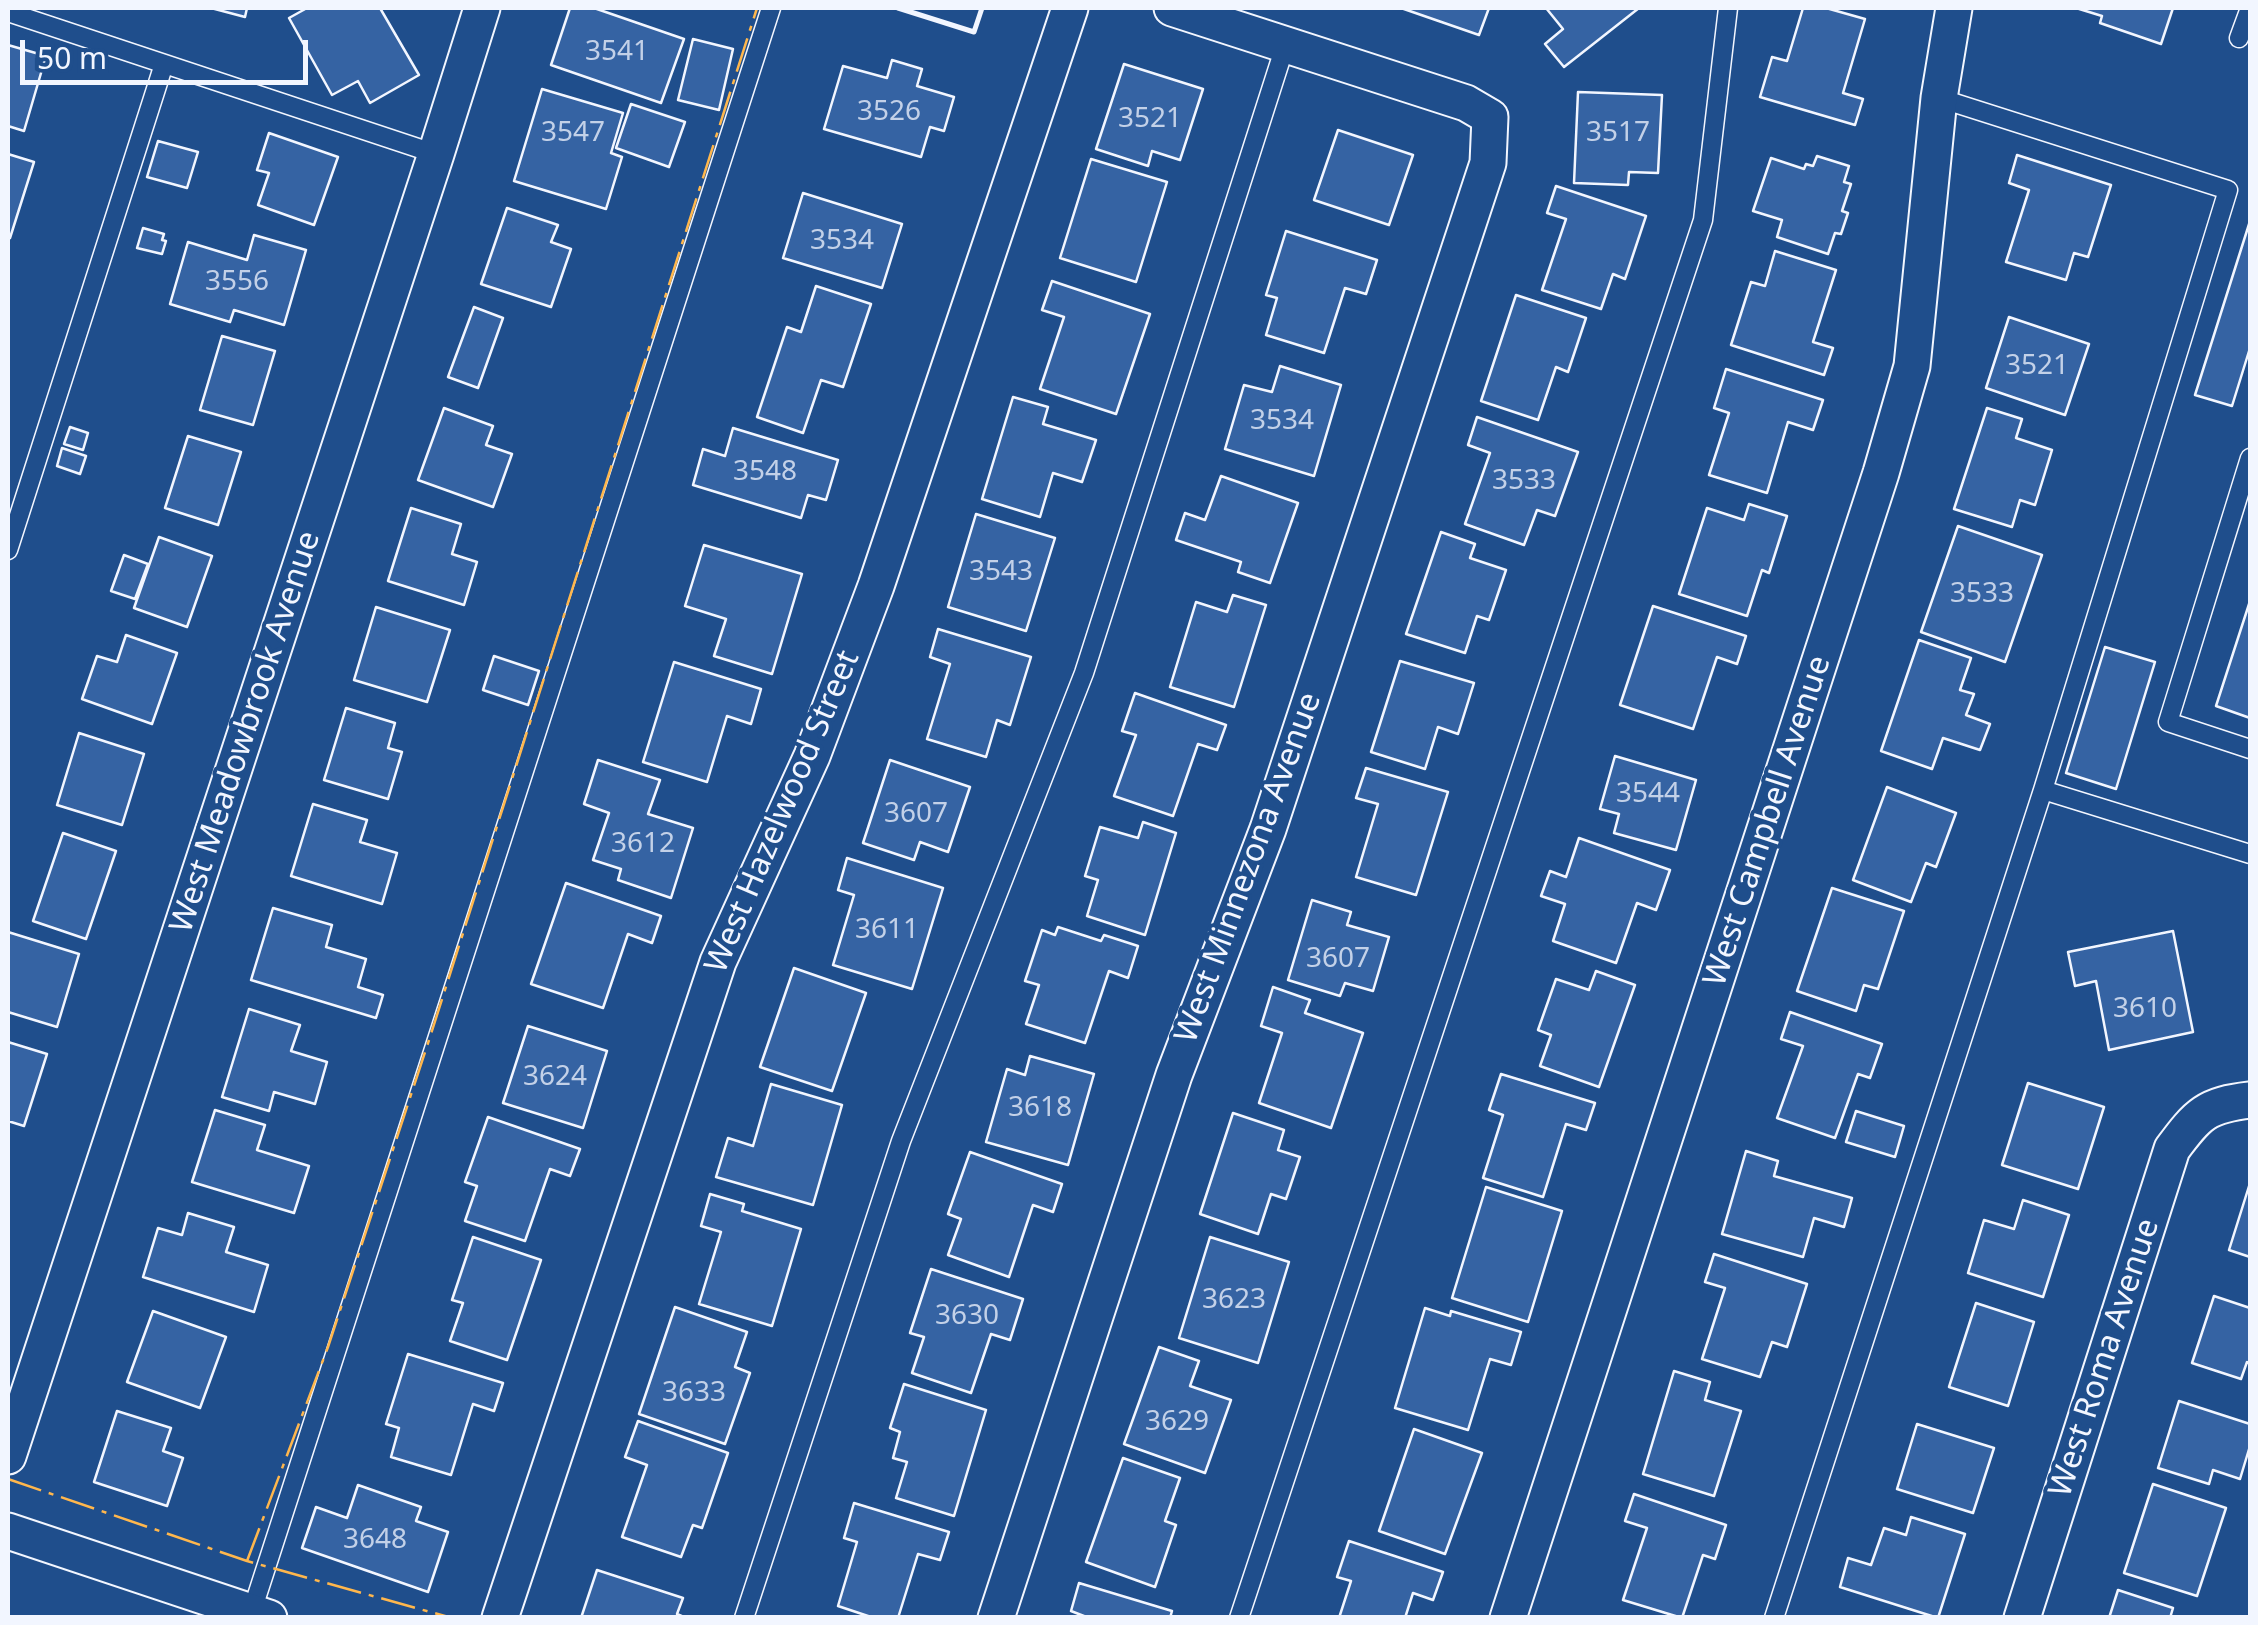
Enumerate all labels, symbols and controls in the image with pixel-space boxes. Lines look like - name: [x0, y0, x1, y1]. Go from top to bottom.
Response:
- scale bar: [25, 20, 312, 82]
- house number: 3541: [585, 35, 649, 69]
- text: 50 m: [37, 37, 107, 78]
- house number: 3526: [857, 95, 921, 129]
- house number: 3521: [1118, 102, 1182, 136]
- house number: 3547: [541, 116, 605, 150]
- house number: 3517: [1586, 116, 1650, 150]
- house number: 3534: [810, 224, 874, 258]
- house number: 3556: [205, 265, 269, 299]
- house number: 3521: [2005, 349, 2069, 383]
- house number: 3534: [1250, 404, 1314, 438]
- house number: 3548: [733, 455, 797, 489]
- house number: 3533: [1492, 464, 1556, 498]
- street label: West Meadowbrook Avenue: [163, 526, 329, 938]
- house number: 3543: [969, 555, 1033, 589]
- house number: 3533: [1950, 577, 2014, 611]
- street label: West Hazelwood Street: [698, 645, 868, 979]
- street label: West Campbell Avenue: [1696, 651, 1840, 991]
- street label: West Minnezona Avenue: [1168, 688, 1330, 1048]
- house number: 3544: [1616, 777, 1680, 811]
- house number: 3607: [884, 797, 948, 831]
- house number: 3612: [611, 827, 675, 861]
- house number: 3611: [855, 913, 919, 947]
- house number: 3607: [1306, 942, 1370, 976]
- house number: 3610: [2113, 992, 2177, 1026]
- house number: 3624: [523, 1060, 587, 1094]
- house number: 3618: [1008, 1091, 1072, 1125]
- street label: West Roma Avenue: [2042, 1214, 2168, 1502]
- house number: 3623: [1202, 1283, 1266, 1317]
- house number: 3630: [935, 1299, 999, 1333]
- house number: 3633: [662, 1376, 726, 1410]
- house number: 3629: [1145, 1405, 1209, 1439]
- house number: 3648: [343, 1523, 407, 1557]

